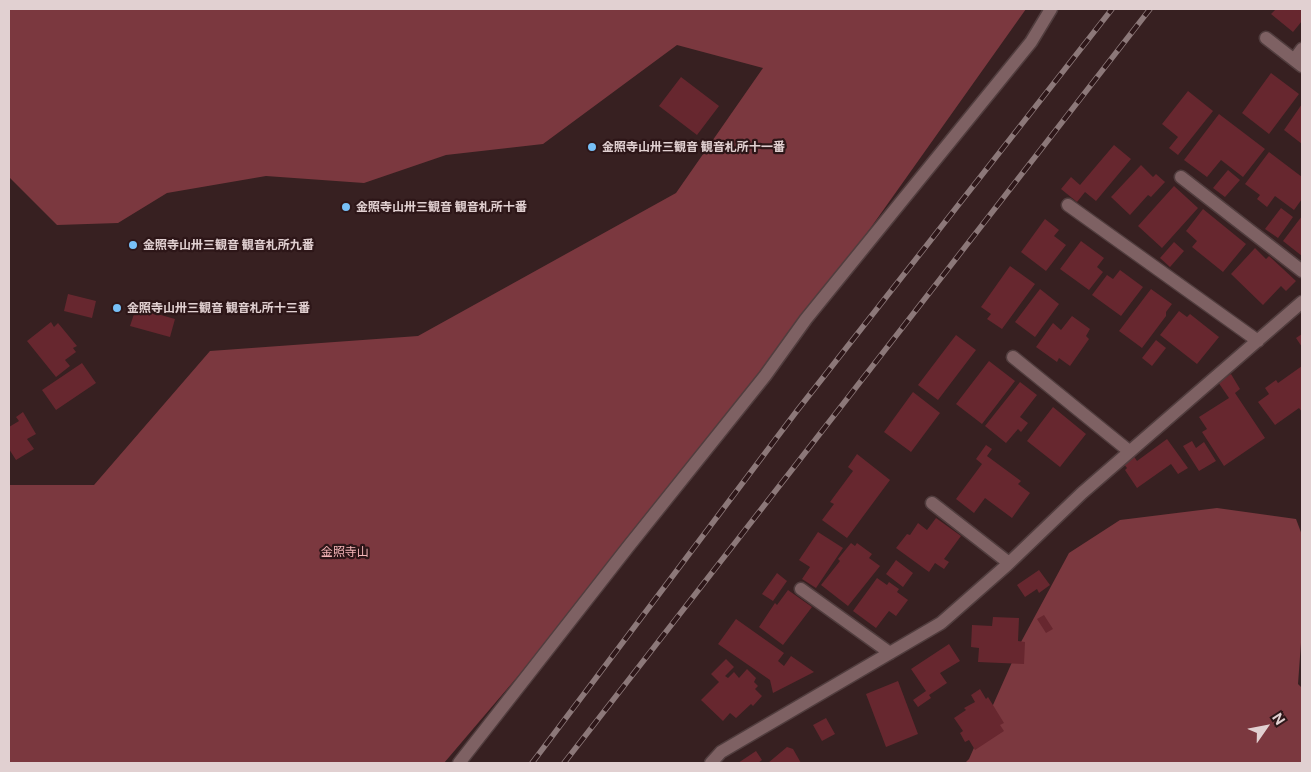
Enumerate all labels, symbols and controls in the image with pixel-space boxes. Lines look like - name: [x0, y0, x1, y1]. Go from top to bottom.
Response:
- place label: 金照寺山卅三観音 観音札所十一番: [602, 140, 785, 154]
- marker: 金照寺山卅三観音 観音札所十一番: [586, 141, 598, 153]
- place label: 金照寺山卅三観音 観音札所十番: [356, 200, 527, 214]
- marker: 金照寺山卅三観音 観音札所十番: [340, 201, 352, 213]
- place label: 金照寺山卅三観音 観音札所九番: [143, 238, 314, 252]
- marker: 金照寺山卅三観音 観音札所九番: [127, 239, 139, 251]
- place label: 金照寺山卅三観音 観音札所十三番: [127, 301, 310, 315]
- marker: 金照寺山卅三観音 観音札所十三番: [111, 302, 123, 314]
- park label: 金照寺山: [321, 545, 369, 559]
- north arrow: [1241, 702, 1291, 752]
- text: N: [1269, 710, 1288, 728]

